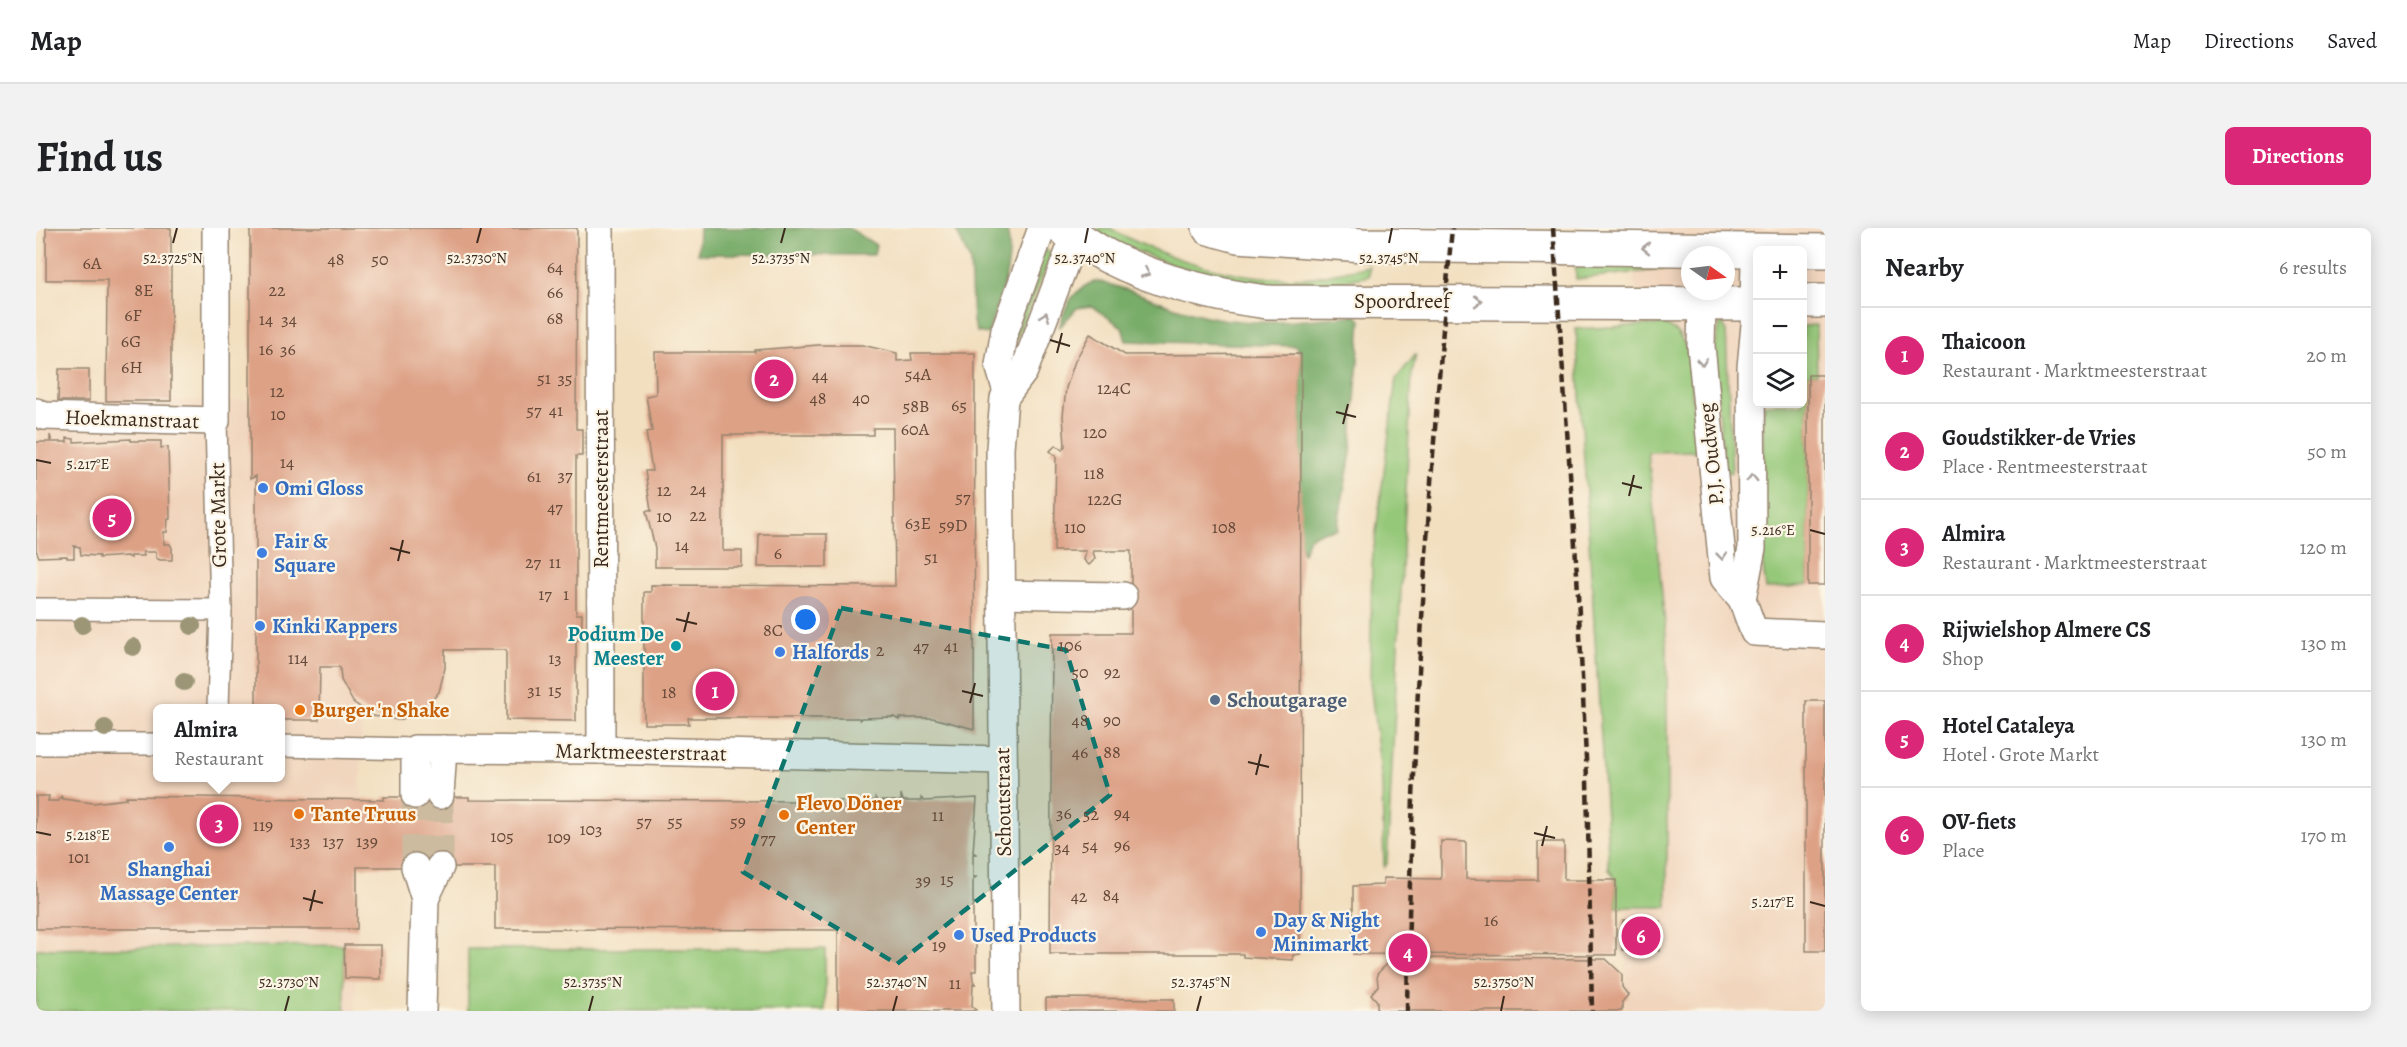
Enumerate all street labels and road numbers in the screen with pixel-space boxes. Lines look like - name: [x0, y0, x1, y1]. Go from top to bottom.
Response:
- street label: Spoordreef: [1354, 287, 1453, 315]
- street label: P.J. Oudweg: [1692, 401, 1730, 506]
- street label: Hoekmanstraat: [64, 403, 200, 435]
- street label: Rentmeesterstraat: [587, 410, 615, 568]
- street label: Grote Markt: [203, 462, 233, 568]
- street label: Marktmeesterstraat: [555, 737, 727, 767]
- street label: Schoutstraat: [988, 747, 1018, 857]

